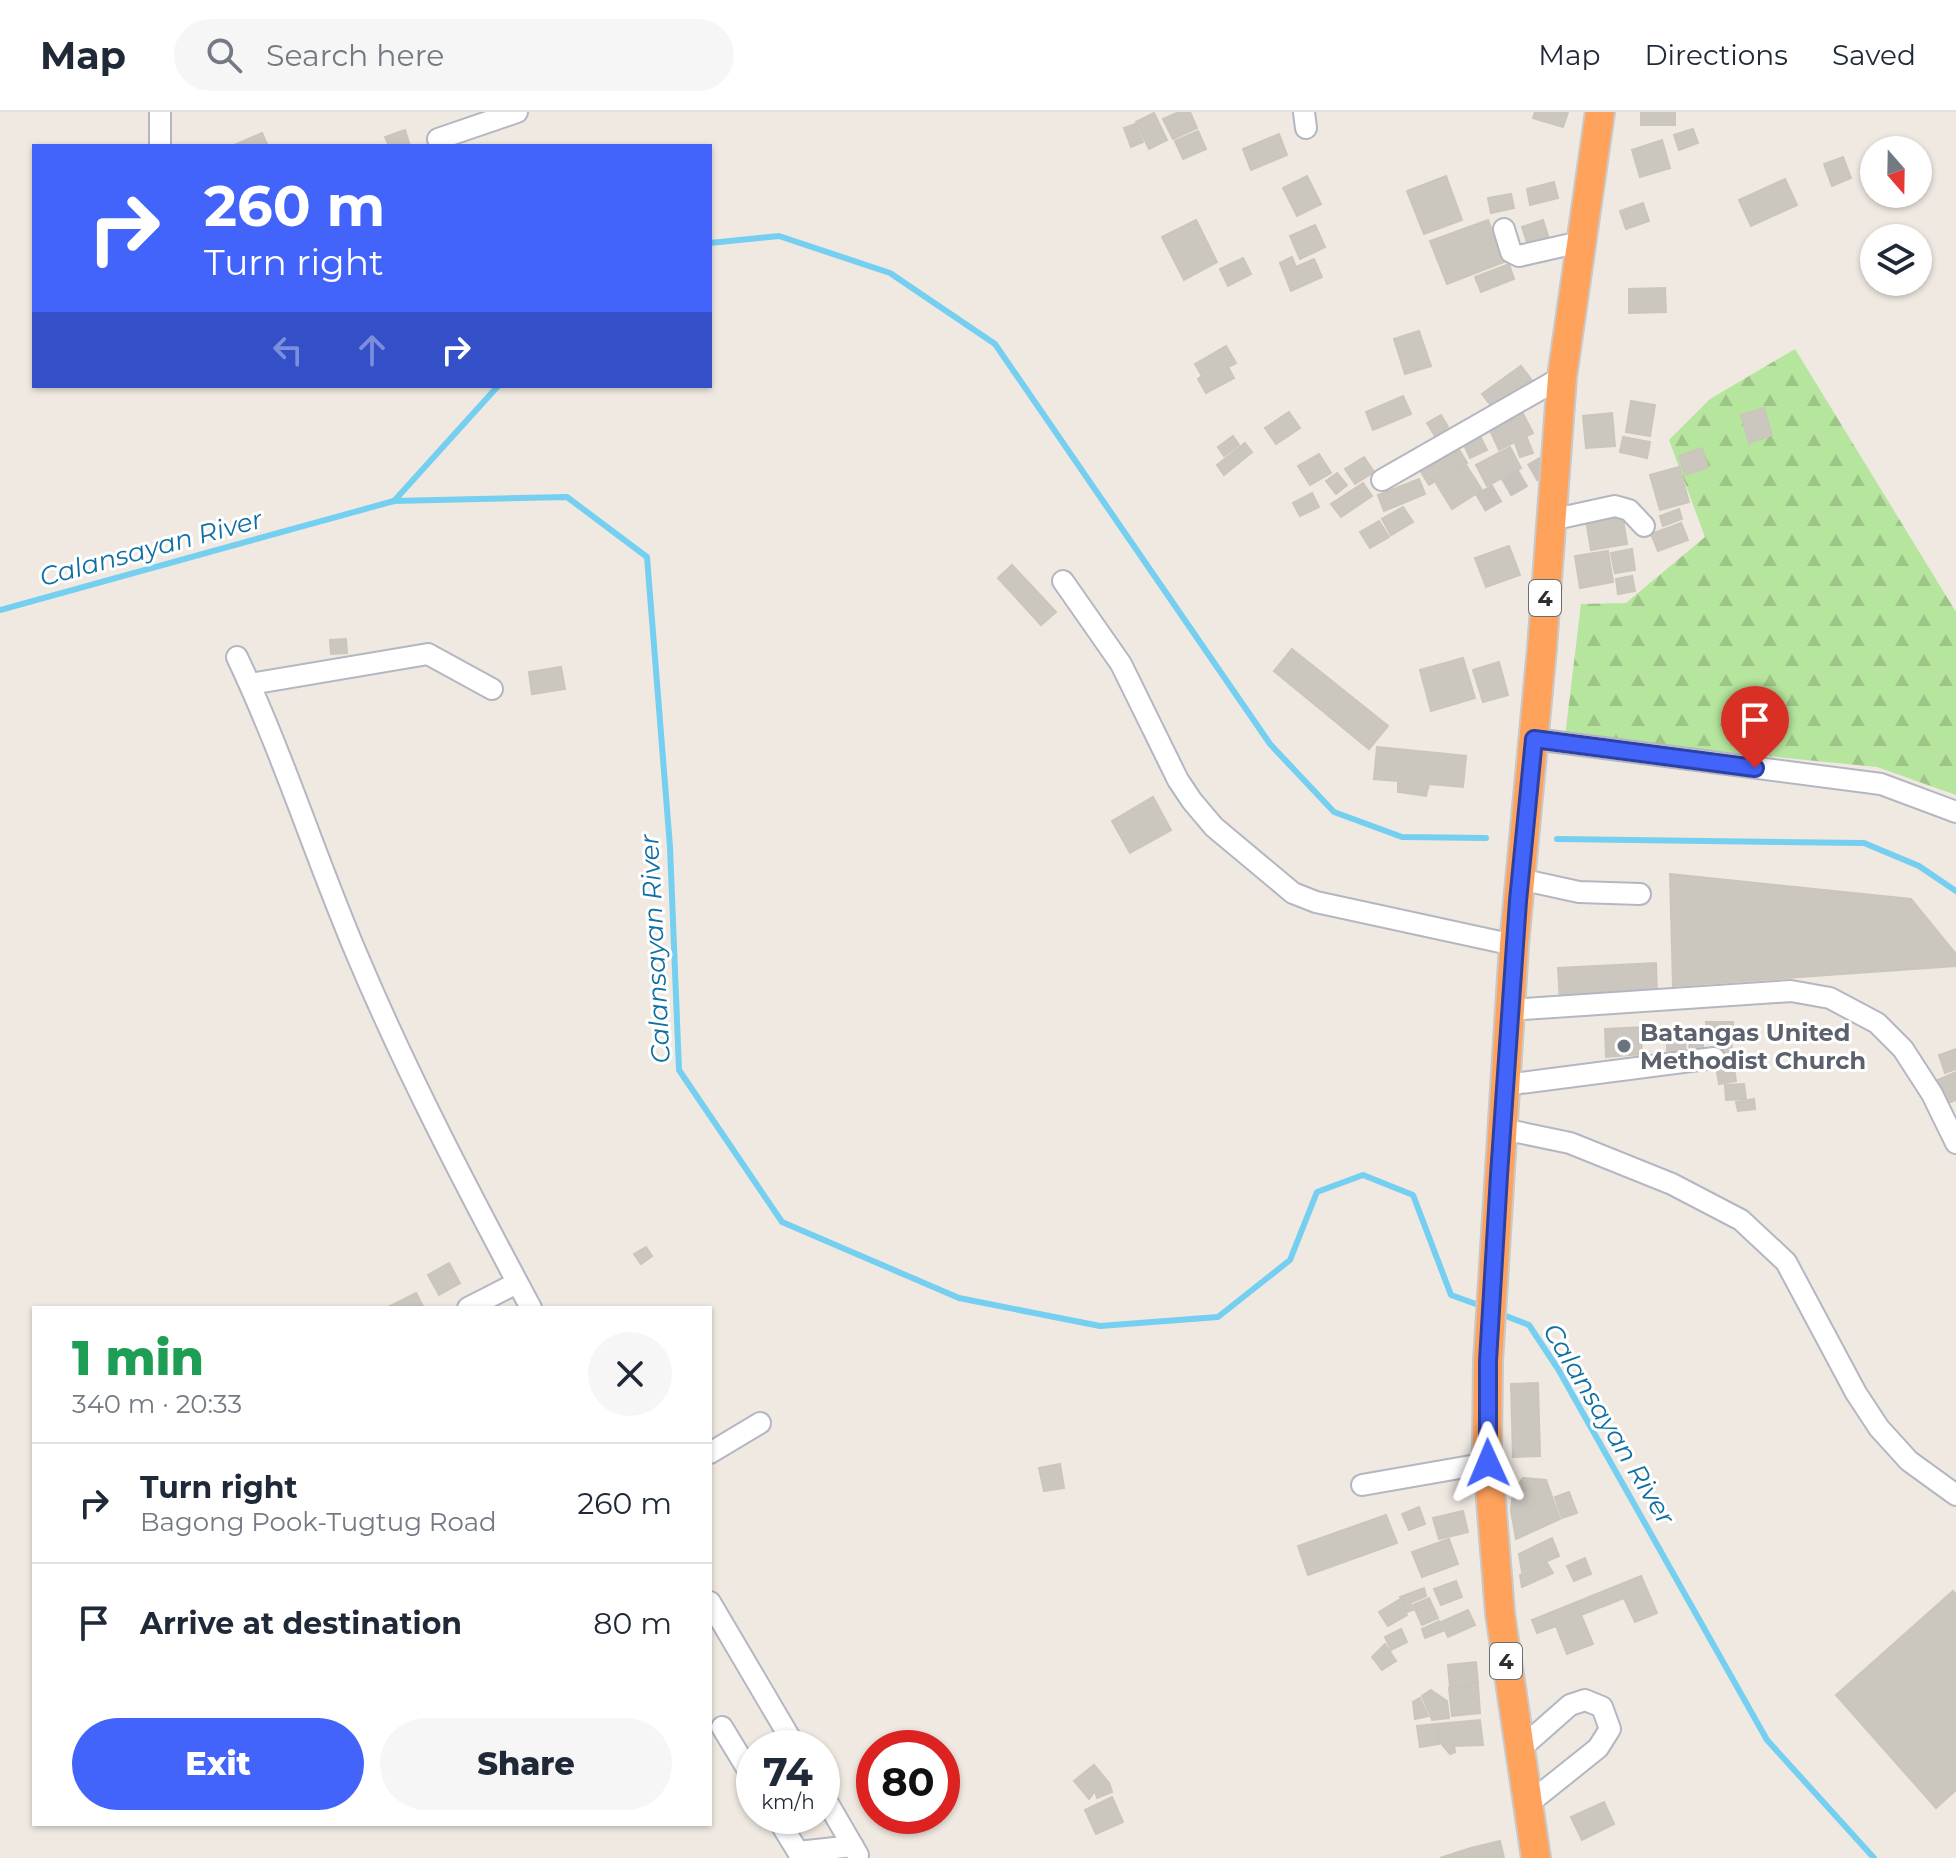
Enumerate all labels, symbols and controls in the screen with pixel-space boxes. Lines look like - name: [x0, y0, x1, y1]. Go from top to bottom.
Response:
- search box: [174, 19, 734, 91]
- text: Map: [40, 32, 126, 79]
- icon: search: [202, 33, 246, 77]
- text: Search here: [266, 37, 444, 74]
- text: Map: [1538, 38, 1600, 72]
- text: Directions: [1644, 38, 1788, 72]
- text: Saved: [1832, 38, 1916, 72]
- north arrow: [1860, 136, 1932, 208]
- map controls: [1860, 136, 1932, 296]
- text: 260 m: [204, 172, 385, 240]
- icon: right: [72, 176, 176, 280]
- button: layers: [1860, 224, 1932, 296]
- text: Turn right: [204, 240, 384, 284]
- icon: left: [266, 328, 310, 372]
- icon: ahead: [350, 328, 394, 372]
- icon: right: [434, 328, 478, 372]
- water label: Calansayan River: [36, 503, 267, 593]
- road number: 4: [1529, 580, 1561, 616]
- pin: [1721, 686, 1789, 768]
- icon: arrive: [1733, 698, 1777, 742]
- water label: Calansayan River: [633, 833, 677, 1064]
- place label: Batangas United Methodist Church: [1640, 1018, 1866, 1075]
- marker: Batangas United Methodist Church: [1615, 1037, 1633, 1055]
- water label: Calansayan River: [1536, 1317, 1682, 1531]
- text: 1 min: [72, 1329, 204, 1387]
- button: close: [588, 1332, 672, 1416]
- text: 340 m · 20:33: [72, 1388, 242, 1420]
- position arrow: [1446, 1421, 1530, 1505]
- text: Turn right: [140, 1469, 297, 1506]
- icon: right: [72, 1481, 116, 1525]
- text: 260 m: [577, 1485, 672, 1522]
- text: Bagong Pook-Tugtug Road: [140, 1506, 497, 1538]
- icon: arrive: [72, 1601, 116, 1645]
- text: Arrive at destination: [140, 1605, 462, 1642]
- text: 80 m: [593, 1605, 672, 1642]
- road number: 4: [1490, 1643, 1522, 1679]
- button: Exit: [72, 1718, 364, 1810]
- button: Share: [380, 1718, 672, 1810]
- speed limit sign: 80: [856, 1730, 960, 1834]
- text: 74: [763, 1747, 813, 1796]
- text: km/h: [761, 1790, 815, 1814]

